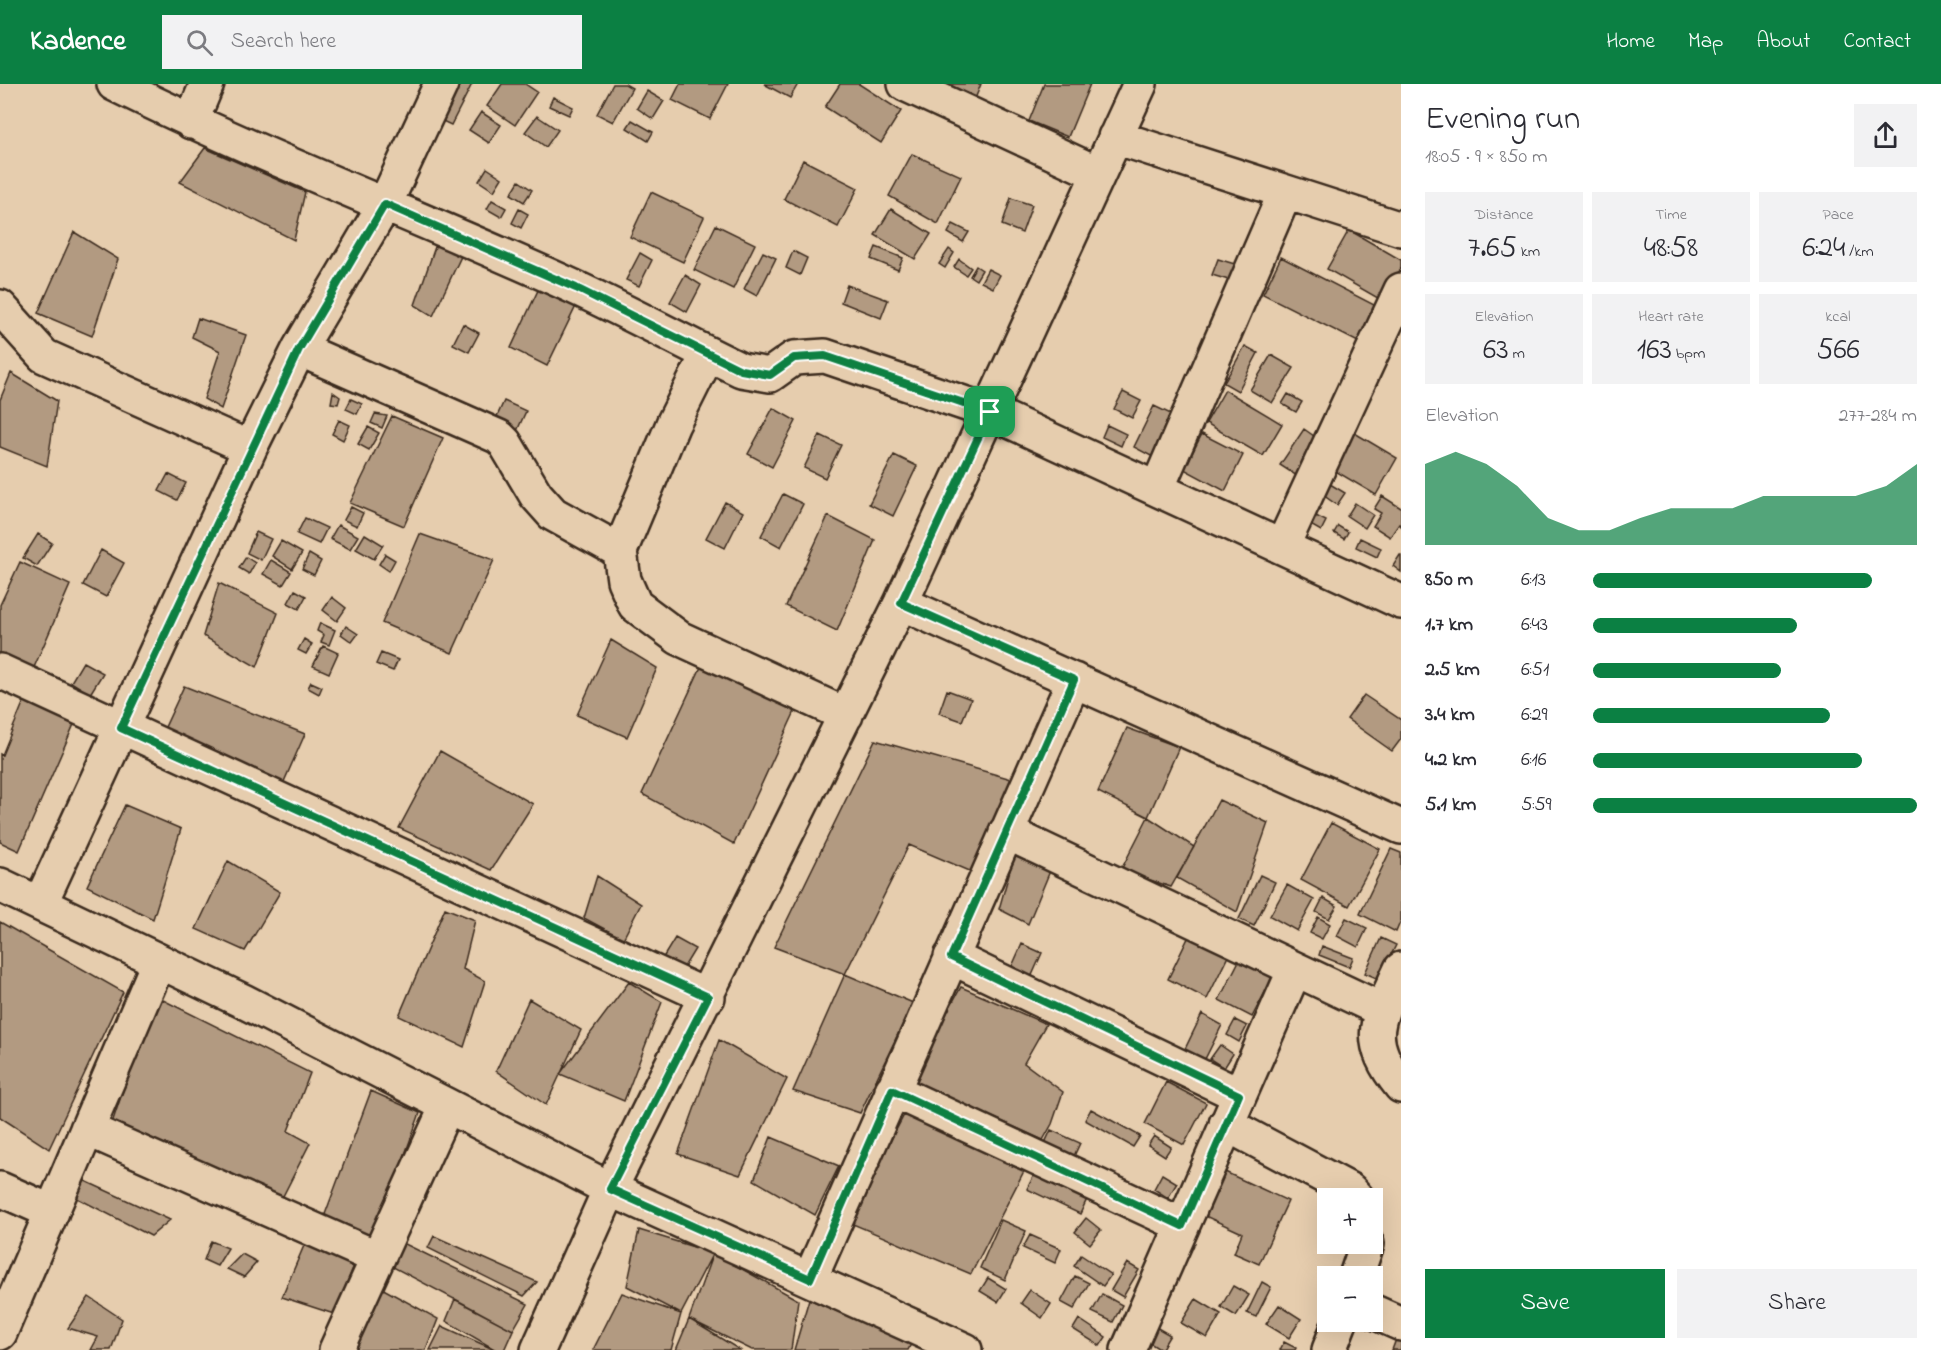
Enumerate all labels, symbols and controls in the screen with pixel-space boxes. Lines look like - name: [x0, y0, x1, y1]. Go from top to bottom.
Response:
- search box: [162, 15, 582, 69]
- text: Kadence: [30, 22, 126, 63]
- icon: search: [183, 26, 216, 59]
- text: Search here: [231, 26, 336, 58]
- text: Home: [1606, 27, 1655, 57]
- text: Map: [1688, 27, 1723, 57]
- text: About: [1756, 27, 1810, 57]
- text: Contact: [1843, 27, 1911, 57]
- text: Evening run: [1425, 96, 1580, 144]
- button: share: [1854, 104, 1917, 167]
- text: 18:05 · 9 × 850 m: [1425, 143, 1548, 172]
- text: Distance: [1475, 203, 1533, 227]
- text: Time: [1655, 203, 1687, 227]
- text: Pace: [1822, 203, 1854, 227]
- text: 7.65: [1468, 227, 1517, 271]
- text: 48:58: [1644, 227, 1698, 271]
- text: 6:24: [1802, 227, 1845, 271]
- text: km: [1517, 240, 1540, 264]
- text: /km: [1845, 240, 1874, 264]
- text: Elevation: [1475, 305, 1533, 329]
- text: Heart rate: [1638, 305, 1704, 329]
- text: kcal: [1825, 305, 1851, 329]
- text: 63: [1483, 329, 1509, 373]
- text: 163: [1637, 329, 1672, 373]
- text: 566: [1816, 329, 1860, 373]
- text: m: [1509, 342, 1525, 366]
- text: bpm: [1672, 342, 1705, 366]
- pin: [964, 386, 1015, 437]
- icon: arrive: [973, 395, 1006, 428]
- text: Elevation: [1425, 402, 1499, 431]
- text: 277–284 m: [1839, 402, 1917, 431]
- text: 850 m: [1425, 566, 1473, 595]
- text: 6:13: [1521, 566, 1546, 595]
- text: 1.7 km: [1425, 611, 1473, 640]
- text: 6:43: [1521, 611, 1548, 640]
- text: 2.5 km: [1425, 656, 1480, 685]
- text: 6:51: [1521, 656, 1549, 685]
- text: 3.4 km: [1425, 701, 1475, 730]
- text: 6:29: [1521, 701, 1547, 730]
- text: 4.2 km: [1425, 746, 1477, 775]
- text: 6:16: [1521, 746, 1547, 775]
- text: 5.1 km: [1425, 791, 1476, 820]
- text: 5:59: [1521, 791, 1552, 820]
- map controls: [1317, 1188, 1383, 1332]
- button: +: [1317, 1188, 1383, 1254]
- button: −: [1317, 1266, 1383, 1332]
- button: Save: [1425, 1269, 1665, 1338]
- button: Share: [1677, 1269, 1917, 1338]

